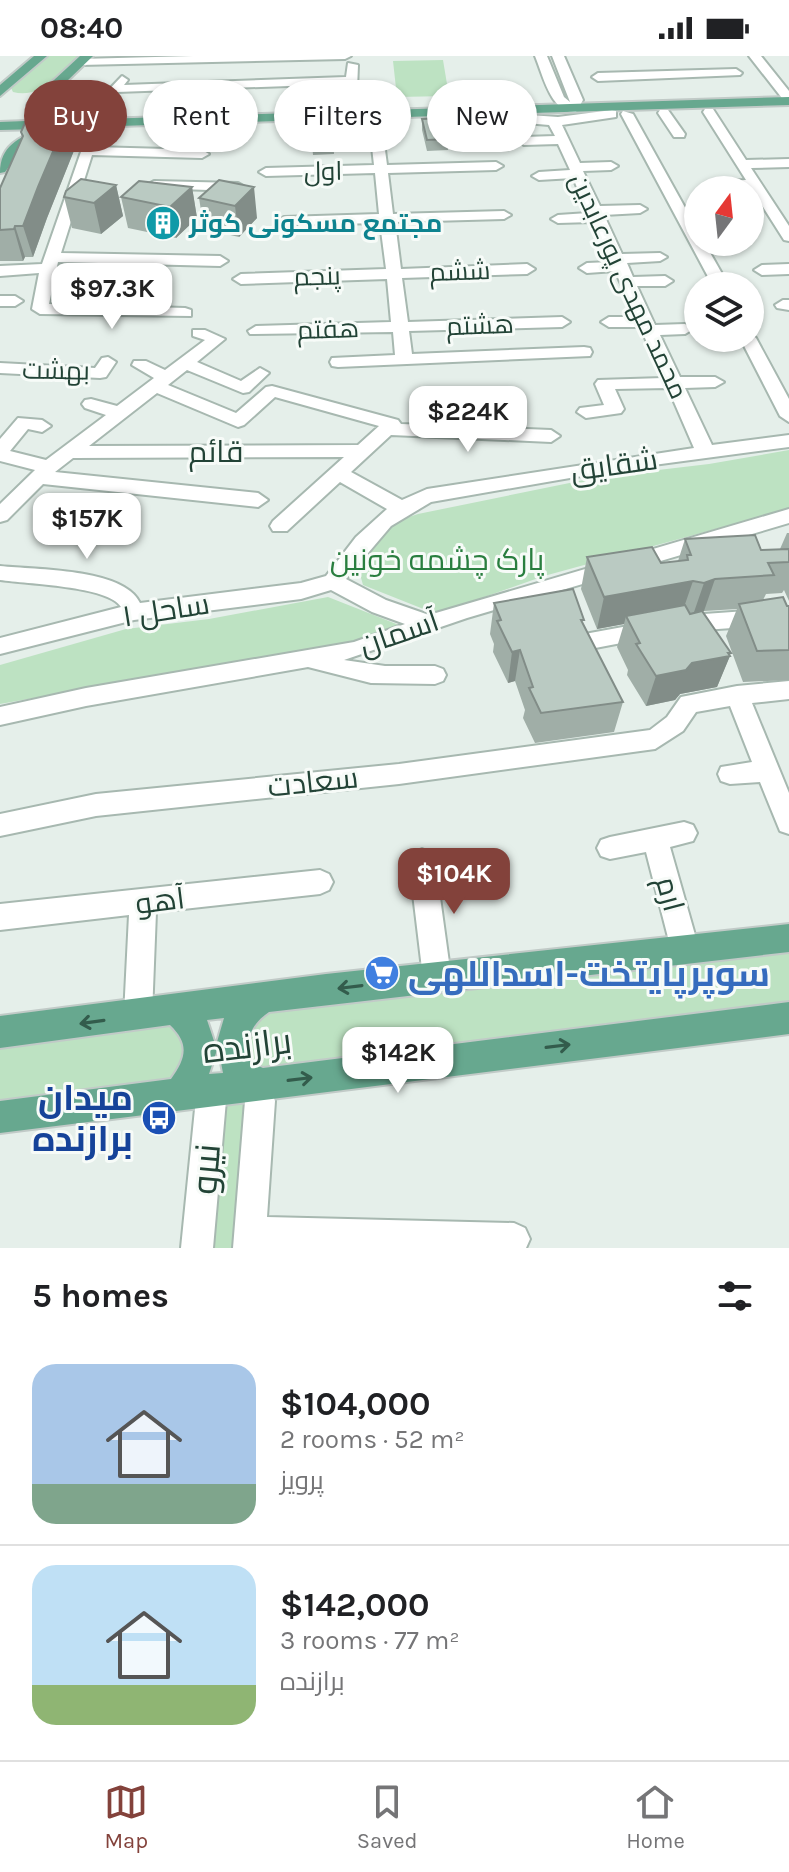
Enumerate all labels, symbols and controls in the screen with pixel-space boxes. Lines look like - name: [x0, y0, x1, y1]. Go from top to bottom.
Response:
- text: 08:40: [40, 10, 123, 46]
- chip: Buy: [24, 80, 127, 152]
- chip: Rent: [143, 80, 258, 152]
- chip: Filters: [274, 80, 411, 152]
- chip: New: [427, 80, 537, 152]
- street label: اول: [303, 156, 343, 187]
- street label: محمد مهدی پورعابدین: [562, 169, 694, 404]
- north arrow: [684, 176, 764, 256]
- map controls: [684, 176, 764, 352]
- building icon: مجتمع مسکونی کوثر: [144, 204, 182, 242]
- place label: مجتمع مسکونی کوثر: [188, 208, 442, 240]
- street label: ششم: [429, 255, 491, 290]
- street label: پنجم: [293, 260, 341, 295]
- pin: $97.3K: [47, 263, 177, 331]
- button: layers: [684, 272, 764, 352]
- text: $97.3K: [69, 273, 155, 304]
- street label: هشتم: [446, 309, 515, 344]
- street label: هفتم: [296, 313, 360, 348]
- street label: بهشت: [22, 354, 90, 387]
- pin: $224K: [412, 386, 524, 454]
- text: $224K: [427, 396, 509, 427]
- street label: قائم: [189, 434, 243, 472]
- street label: شقایق: [568, 441, 660, 489]
- pin: $157K: [31, 493, 143, 561]
- text: $157K: [51, 503, 123, 534]
- park label: پارک چشمه خونین: [330, 542, 544, 579]
- street label: ساحل ۱: [120, 585, 212, 635]
- street label: آسمان: [354, 603, 444, 663]
- street label: سعادت: [266, 759, 360, 805]
- pin: $104K: [398, 848, 510, 916]
- text: $104K: [416, 858, 492, 889]
- street label: ارم: [646, 873, 692, 916]
- street label: آهو: [133, 880, 187, 922]
- place label: سوپرپایتخت-اسداللهی: [408, 953, 770, 999]
- supermarket icon: سوپرپایتخت-اسداللهی: [363, 954, 401, 992]
- one-way arrow: [337, 979, 364, 994]
- one-way arrow: [80, 1015, 105, 1030]
- street label: برازنده: [200, 1020, 294, 1072]
- pin: $142K: [342, 1027, 454, 1095]
- text: $142K: [360, 1037, 436, 1068]
- one-way arrow: [544, 1038, 570, 1053]
- one-way arrow: [287, 1071, 312, 1086]
- place label: میدان برازنده: [32, 1077, 133, 1161]
- bus stop icon: میدان برازنده: [140, 1099, 178, 1137]
- street label: نیرو: [183, 1142, 229, 1196]
- icon: filters: [713, 1274, 757, 1318]
- text: 5 homes: [32, 1276, 169, 1316]
- text: $104,000: [280, 1384, 430, 1424]
- icon: home: [96, 1396, 192, 1492]
- text: 2 rooms · 52 m²: [280, 1424, 465, 1455]
- text: پرویز: [280, 1465, 324, 1496]
- text: $142,000: [280, 1585, 429, 1625]
- icon: home: [96, 1597, 192, 1693]
- text: 3 rooms · 77 m²: [280, 1625, 460, 1656]
- text: برازنده: [280, 1666, 345, 1697]
- tab: Map: [104, 1780, 148, 1854]
- tab: Saved: [357, 1780, 418, 1854]
- tab: Home: [626, 1780, 685, 1854]

